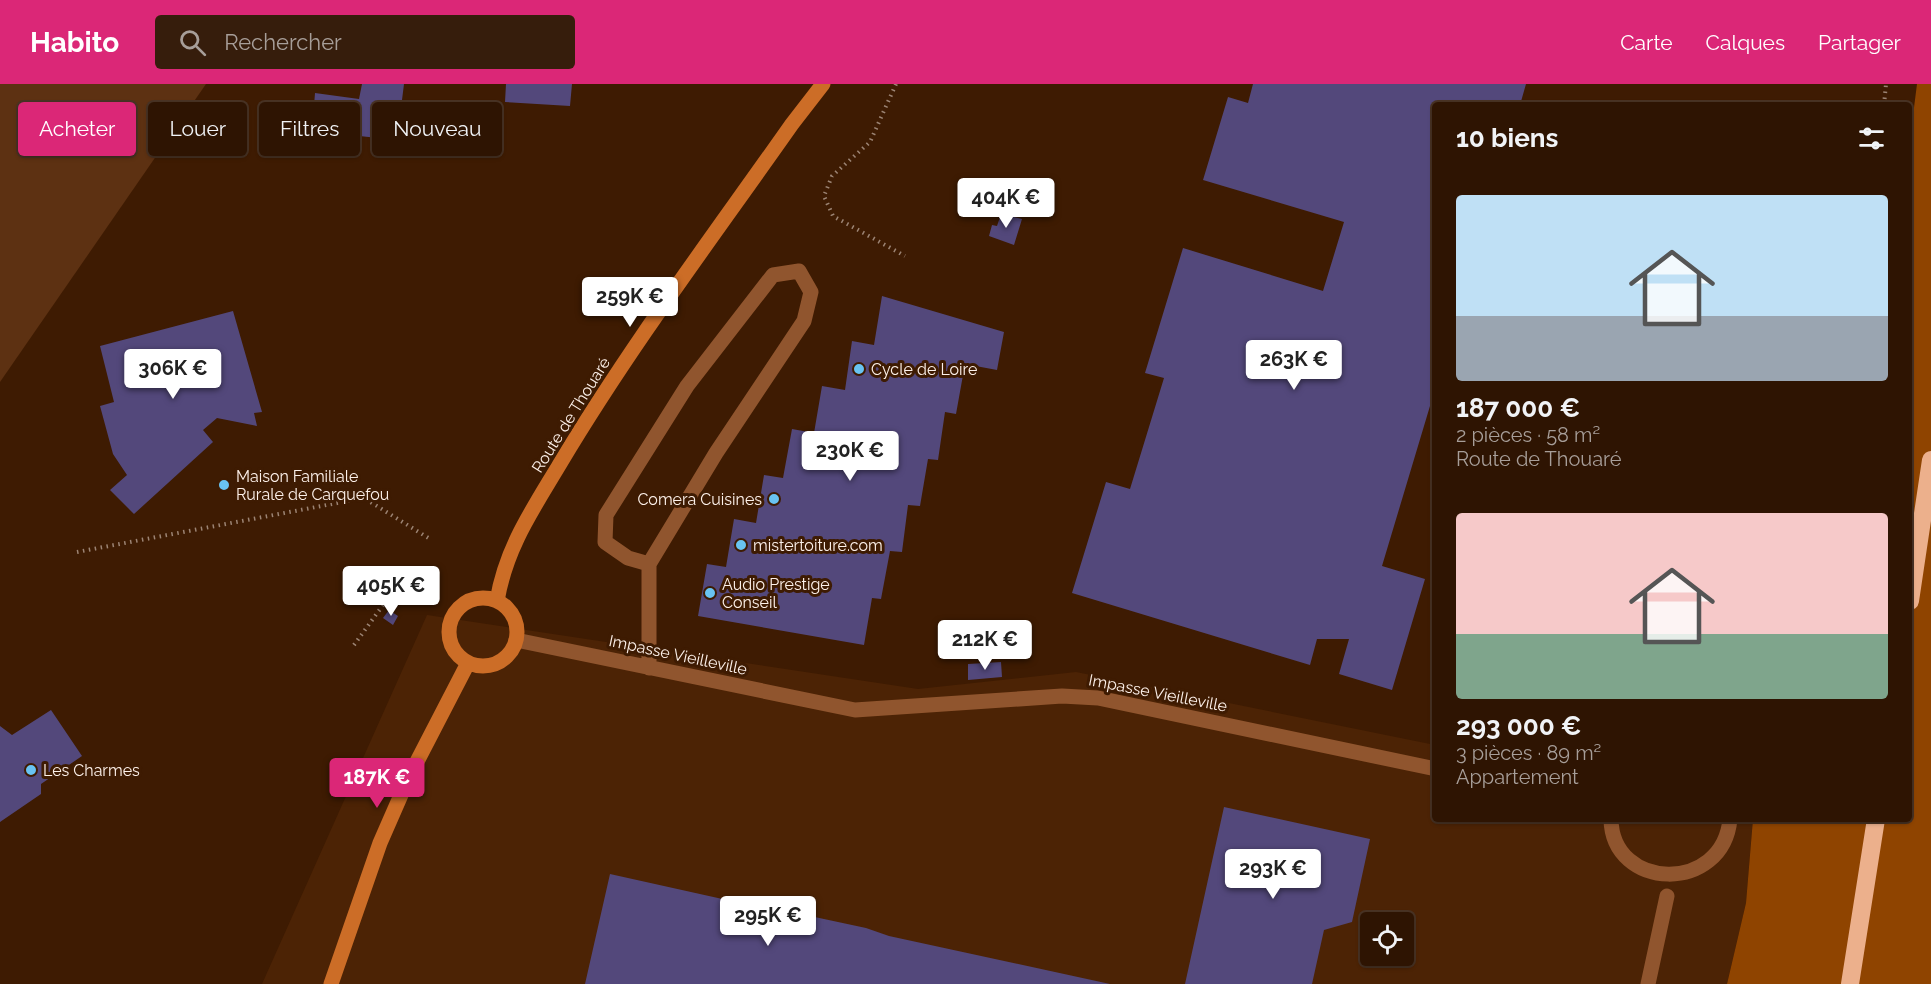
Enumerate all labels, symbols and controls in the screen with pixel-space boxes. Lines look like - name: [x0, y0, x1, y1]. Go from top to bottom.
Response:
- search box: [155, 15, 575, 69]
- text: Habito: [30, 26, 119, 59]
- icon: search: [176, 26, 209, 59]
- text: Rechercher: [224, 29, 342, 55]
- text: Carte: [1620, 30, 1673, 55]
- text: Calques: [1706, 30, 1785, 55]
- text: Partager: [1818, 30, 1901, 55]
- chip: Acheter: [18, 102, 136, 156]
- chip: Louer: [148, 102, 247, 156]
- chip: Filtres: [259, 102, 360, 156]
- chip: Nouveau: [372, 102, 502, 156]
- icon: filters: [1855, 122, 1888, 155]
- text: 10 biens: [1456, 123, 1558, 153]
- pin: 404K €: [957, 178, 1055, 229]
- text: 404K €: [971, 185, 1041, 209]
- icon: home: [1618, 234, 1726, 342]
- pin: 259K €: [581, 277, 679, 328]
- text: 259K €: [596, 284, 664, 308]
- pin: 263K €: [1245, 340, 1343, 391]
- text: 263K €: [1260, 347, 1328, 371]
- pin: 306K €: [124, 349, 222, 400]
- street label: Route de Thouaré: [528, 354, 614, 476]
- text: 306K €: [138, 356, 208, 380]
- place label: Cycle de Loire: [871, 360, 977, 379]
- marker: Cycle de Loire: [852, 362, 866, 376]
- text: 187 000 €: [1456, 393, 1580, 423]
- text: 2 pièces · 58 m²: [1456, 423, 1600, 447]
- pin: 230K €: [801, 431, 899, 482]
- text: 230K €: [816, 438, 884, 462]
- text: Route de Thouaré: [1456, 447, 1622, 471]
- place label: Maison Familiale Rurale de Carquefou: [236, 467, 389, 504]
- marker: Maison Familiale Rurale de Carquefou: [217, 478, 231, 492]
- place label: Comera Cuisines: [637, 490, 762, 509]
- marker: Comera Cuisines: [767, 492, 781, 506]
- place label: mistertoiture.com: [753, 536, 883, 555]
- marker: mistertoiture.com: [734, 538, 748, 552]
- icon: home: [1618, 552, 1726, 660]
- pin: 405K €: [342, 566, 440, 617]
- text: 405K €: [357, 573, 425, 597]
- place label: Audio Prestige Conseil: [722, 575, 830, 612]
- marker: Audio Prestige Conseil: [703, 586, 717, 600]
- pin: 212K €: [936, 620, 1034, 671]
- text: 212K €: [952, 627, 1018, 651]
- street label: Impasse Vieilleville: [607, 631, 749, 679]
- street label: Impasse Vieilleville: [1087, 670, 1229, 716]
- text: 293 000 €: [1456, 711, 1582, 741]
- text: 3 pièces · 89 m²: [1456, 741, 1601, 765]
- pin: 187K €: [328, 758, 426, 809]
- place label: Les Charmes: [43, 761, 140, 780]
- marker: Les Charmes: [24, 763, 38, 777]
- text: 187K €: [343, 765, 411, 789]
- text: Appartement: [1456, 765, 1579, 789]
- pin: 293K €: [1224, 849, 1322, 900]
- text: 293K €: [1239, 856, 1307, 880]
- pin: 295K €: [719, 896, 817, 947]
- text: 295K €: [734, 903, 802, 927]
- map controls: [1360, 912, 1414, 966]
- button: locate: [1360, 912, 1414, 966]

